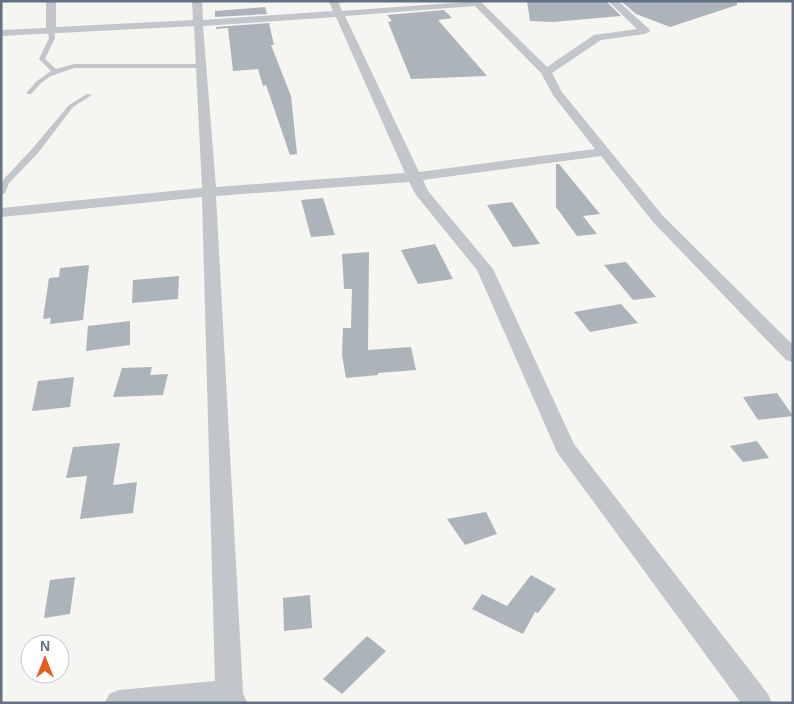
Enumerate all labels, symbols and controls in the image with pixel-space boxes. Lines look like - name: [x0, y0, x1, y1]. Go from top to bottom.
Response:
- north arrow: [20, 634, 70, 684]
- text: N: [40, 638, 50, 654]

